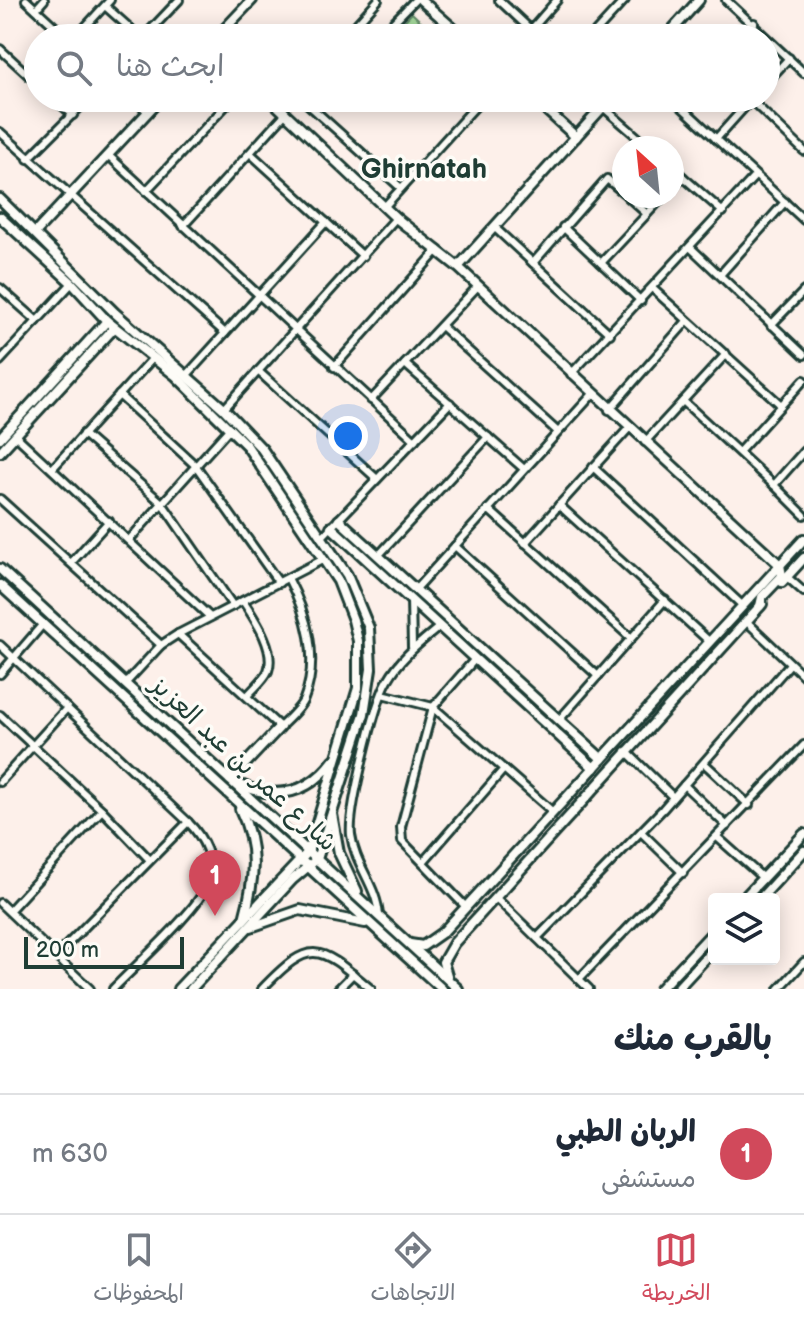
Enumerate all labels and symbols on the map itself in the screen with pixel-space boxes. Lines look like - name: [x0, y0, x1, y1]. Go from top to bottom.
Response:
- north arrow: [612, 136, 684, 208]
- district label: Ghirnatah: [361, 153, 487, 186]
- your location: [328, 416, 368, 456]
- street label: شارع عمر بن عبد العزيز: [141, 668, 343, 859]
- pin: 1: [189, 850, 241, 916]
- scale bar: [24, 933, 184, 969]

